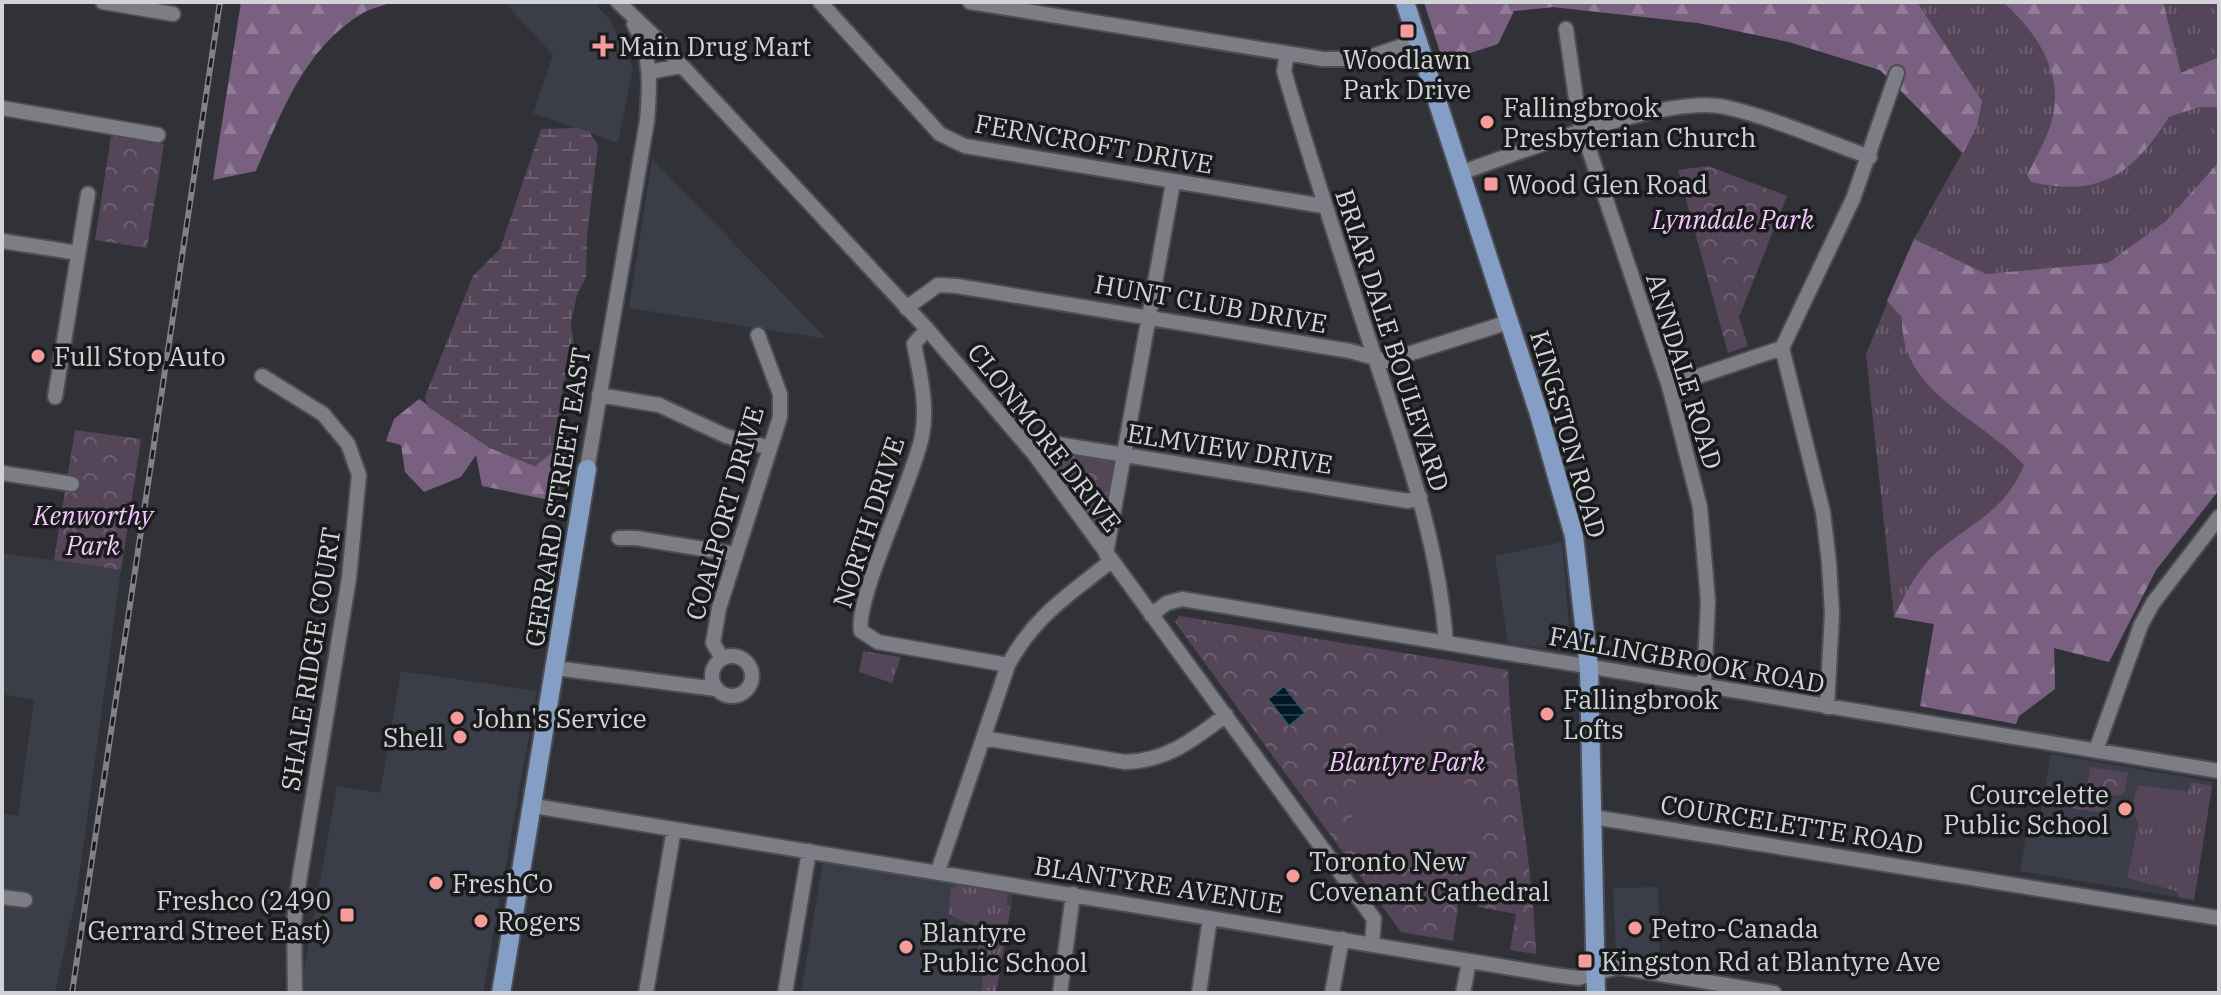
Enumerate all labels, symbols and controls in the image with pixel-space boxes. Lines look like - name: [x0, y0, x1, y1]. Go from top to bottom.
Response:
- marker: Woodlawn Park Drive: [1398, 22, 1416, 40]
- place label: Main Drug Mart: [619, 29, 811, 63]
- marker: Main Drug Mart: [594, 37, 612, 55]
- place label: Woodlawn Park Drive: [1343, 42, 1471, 106]
- place label: Fallingbrook Presbyterian Church: [1503, 90, 1757, 154]
- street label: FERNCROFT DRIVE: [972, 105, 1216, 181]
- marker: Fallingbrook Presbyterian Church: [1478, 113, 1496, 131]
- place label: Wood Glen Road: [1507, 167, 1708, 201]
- marker: Wood Glen Road: [1482, 175, 1500, 193]
- street label: BRIAR DALE BOULEVARD: [1328, 185, 1458, 495]
- park label: Lynndale Park: [1651, 202, 1814, 236]
- street label: HUNT CLUB DRIVE: [1092, 266, 1330, 340]
- street label: ANNDALE ROAD: [1639, 269, 1731, 473]
- street label: KINGSTON ROAD: [1523, 326, 1615, 542]
- street label: CLONMORE DRIVE: [960, 336, 1130, 538]
- place label: Full Stop Auto: [54, 339, 226, 373]
- street label: GERRARD STREET EAST: [517, 345, 597, 649]
- marker: Full Stop Auto: [29, 347, 47, 365]
- street label: COALPORT DRIVE: [677, 402, 771, 624]
- street label: ELMVIEW DRIVE: [1125, 415, 1335, 481]
- street label: NORTH DRIVE: [824, 432, 912, 612]
- park label: Kenworthy Park: [32, 498, 155, 562]
- street label: SHALE RIDGE COURT: [272, 525, 348, 793]
- street label: FALLINGBROOK ROAD: [1546, 618, 1828, 700]
- place label: Fallingbrook Lofts: [1563, 682, 1719, 746]
- place label: John's Service: [473, 701, 647, 735]
- marker: Fallingbrook Lofts: [1538, 705, 1556, 723]
- marker: John's Service: [448, 709, 466, 727]
- place label: Shell: [383, 720, 444, 754]
- marker: Shell: [451, 728, 469, 746]
- park label: Blantyre Park: [1328, 744, 1485, 778]
- place label: Courcelette Public School: [1943, 777, 2109, 841]
- street label: COURCELETTE ROAD: [1658, 786, 1926, 862]
- marker: Courcelette Public School: [2116, 800, 2134, 818]
- place label: Toronto New Covenant Cathedral: [1309, 844, 1550, 908]
- street label: BLANTYRE AVENUE: [1032, 848, 1286, 920]
- place label: FreshCo: [452, 866, 553, 900]
- marker: Toronto New Covenant Cathedral: [1284, 867, 1302, 885]
- marker: FreshCo: [427, 874, 445, 892]
- place label: Freshco (2490 Gerrard Street East): [88, 883, 331, 947]
- place label: Rogers: [497, 904, 581, 938]
- marker: Freshco (2490 Gerrard Street East): [338, 906, 356, 924]
- place label: Petro-Canada: [1651, 911, 1819, 945]
- marker: Rogers: [472, 912, 490, 930]
- place label: Blantyre Public School: [922, 915, 1088, 979]
- marker: Petro-Canada: [1626, 919, 1644, 937]
- marker: Blantyre Public School: [897, 938, 915, 956]
- place label: Kingston Rd at Blantyre Ave: [1601, 944, 1941, 978]
- marker: Kingston Rd at Blantyre Ave: [1576, 952, 1594, 970]

